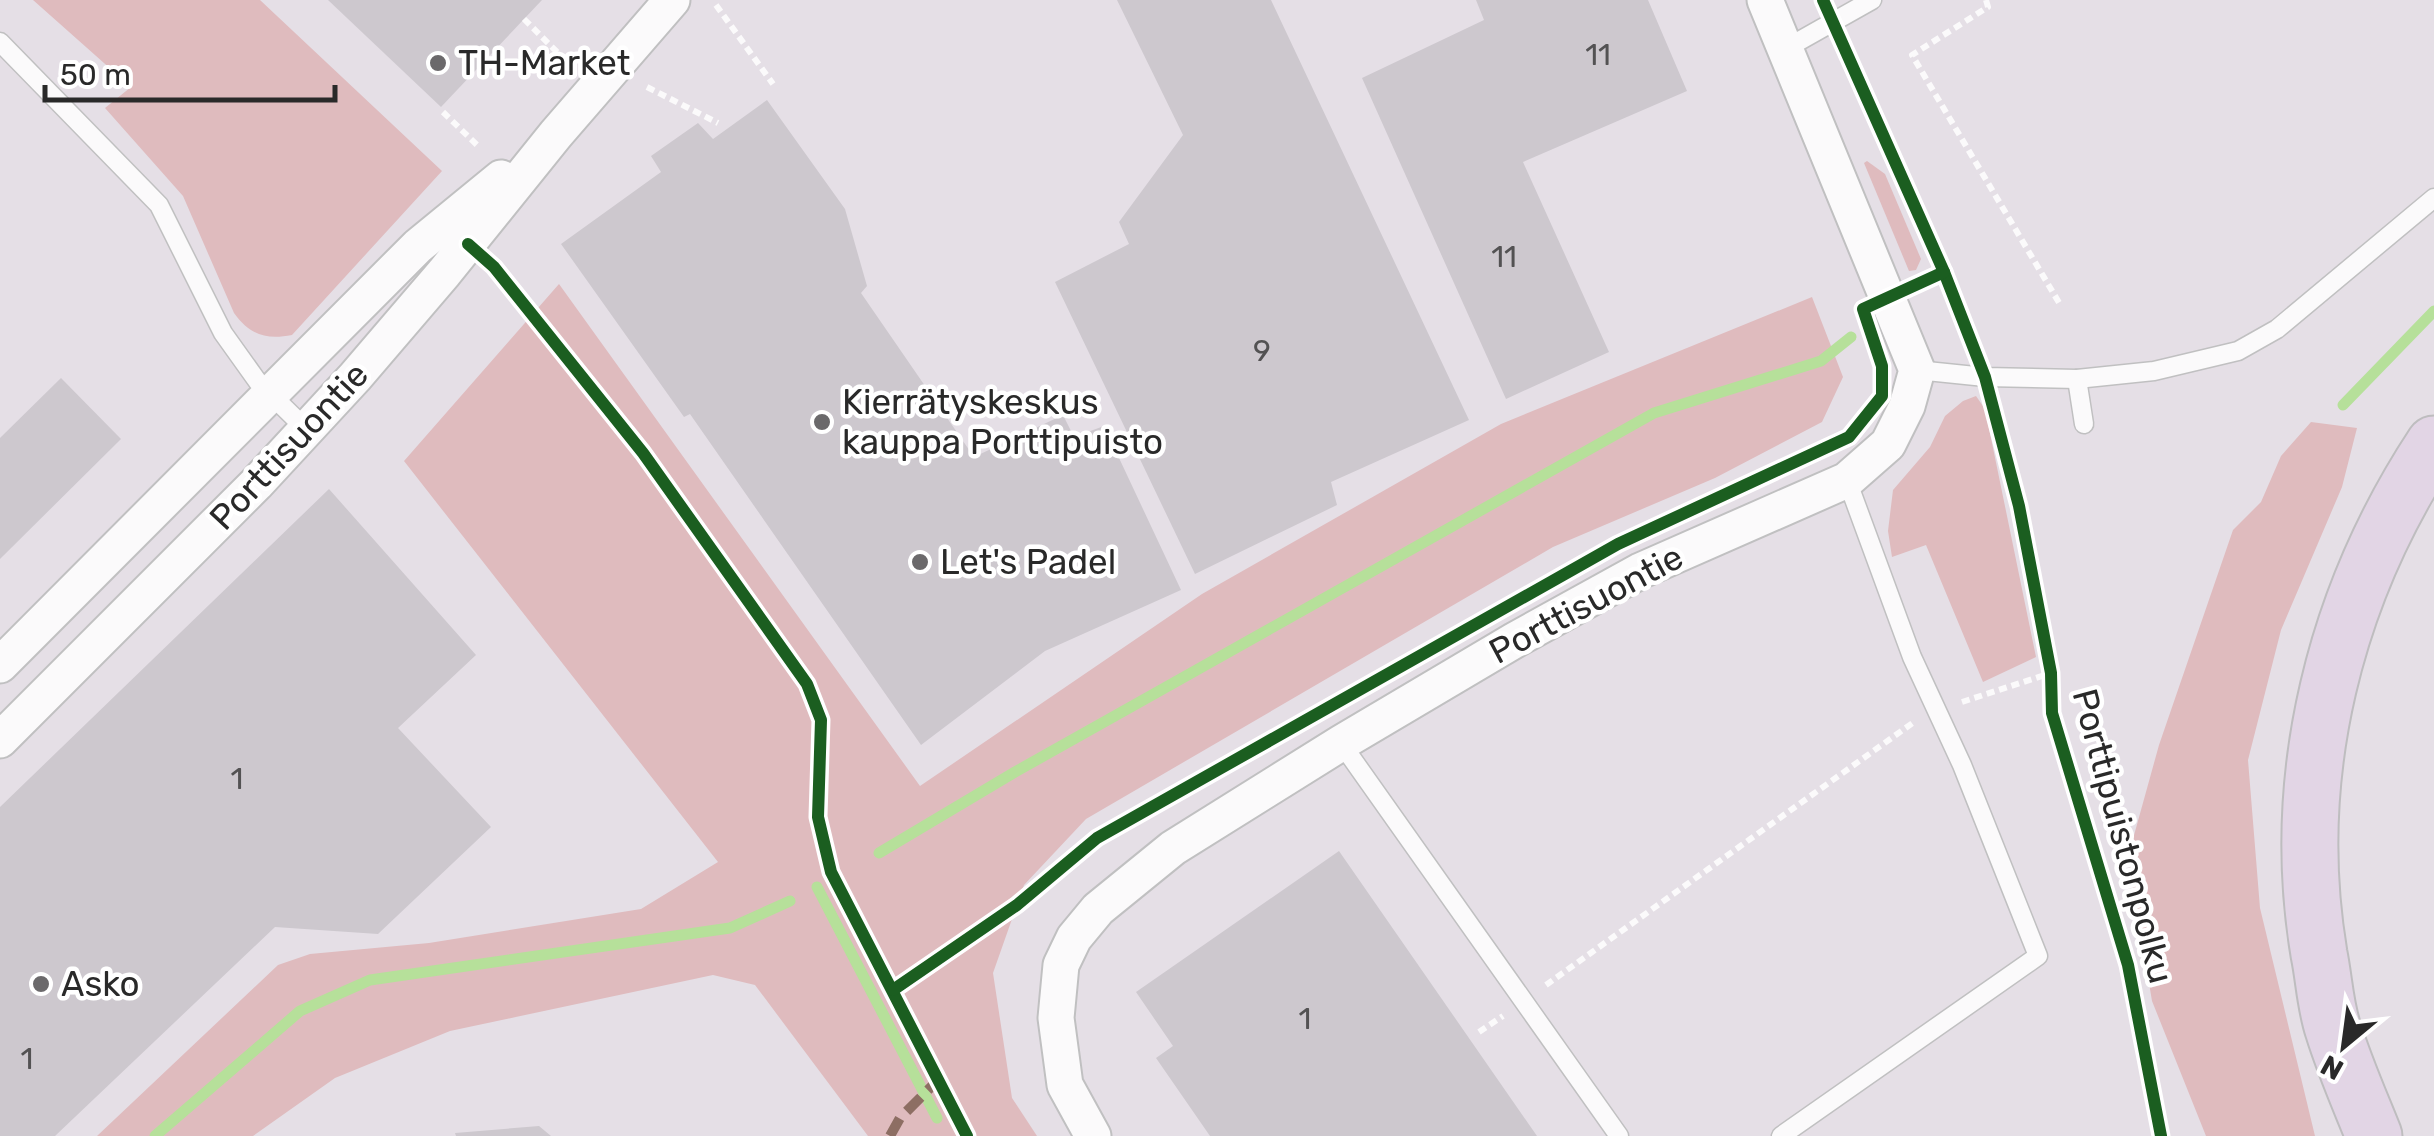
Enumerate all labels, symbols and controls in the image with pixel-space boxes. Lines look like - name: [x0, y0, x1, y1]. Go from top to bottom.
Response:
- house number: 11: [1585, 37, 1611, 73]
- scale bar: [45, 40, 335, 102]
- place label: TH-Market: [458, 42, 630, 84]
- marker: TH-Market: [427, 52, 449, 74]
- text: 50 m: [60, 57, 131, 93]
- house number: 11: [1491, 239, 1517, 275]
- house number: 9: [1253, 333, 1271, 369]
- street label: Porttisuontie: [201, 354, 377, 538]
- place label: Kierrätyskeskus kauppa Porttipuisto: [842, 381, 1163, 463]
- marker: Kierrätyskeskus kauppa Porttipuisto: [811, 411, 833, 433]
- street label: Porttisuontie: [1482, 535, 1690, 673]
- place label: Let's Padel: [940, 541, 1116, 583]
- marker: Let's Padel: [909, 551, 931, 573]
- street label: Porttipuistonpolku: [2063, 684, 2183, 988]
- house number: 1: [231, 761, 243, 797]
- place label: Asko: [61, 963, 140, 1005]
- marker: Asko: [30, 973, 52, 995]
- north arrow: [2294, 996, 2394, 1096]
- house number: 1: [1299, 1001, 1311, 1037]
- house number: 1: [21, 1041, 33, 1077]
- text: N: [2315, 1048, 2349, 1087]

